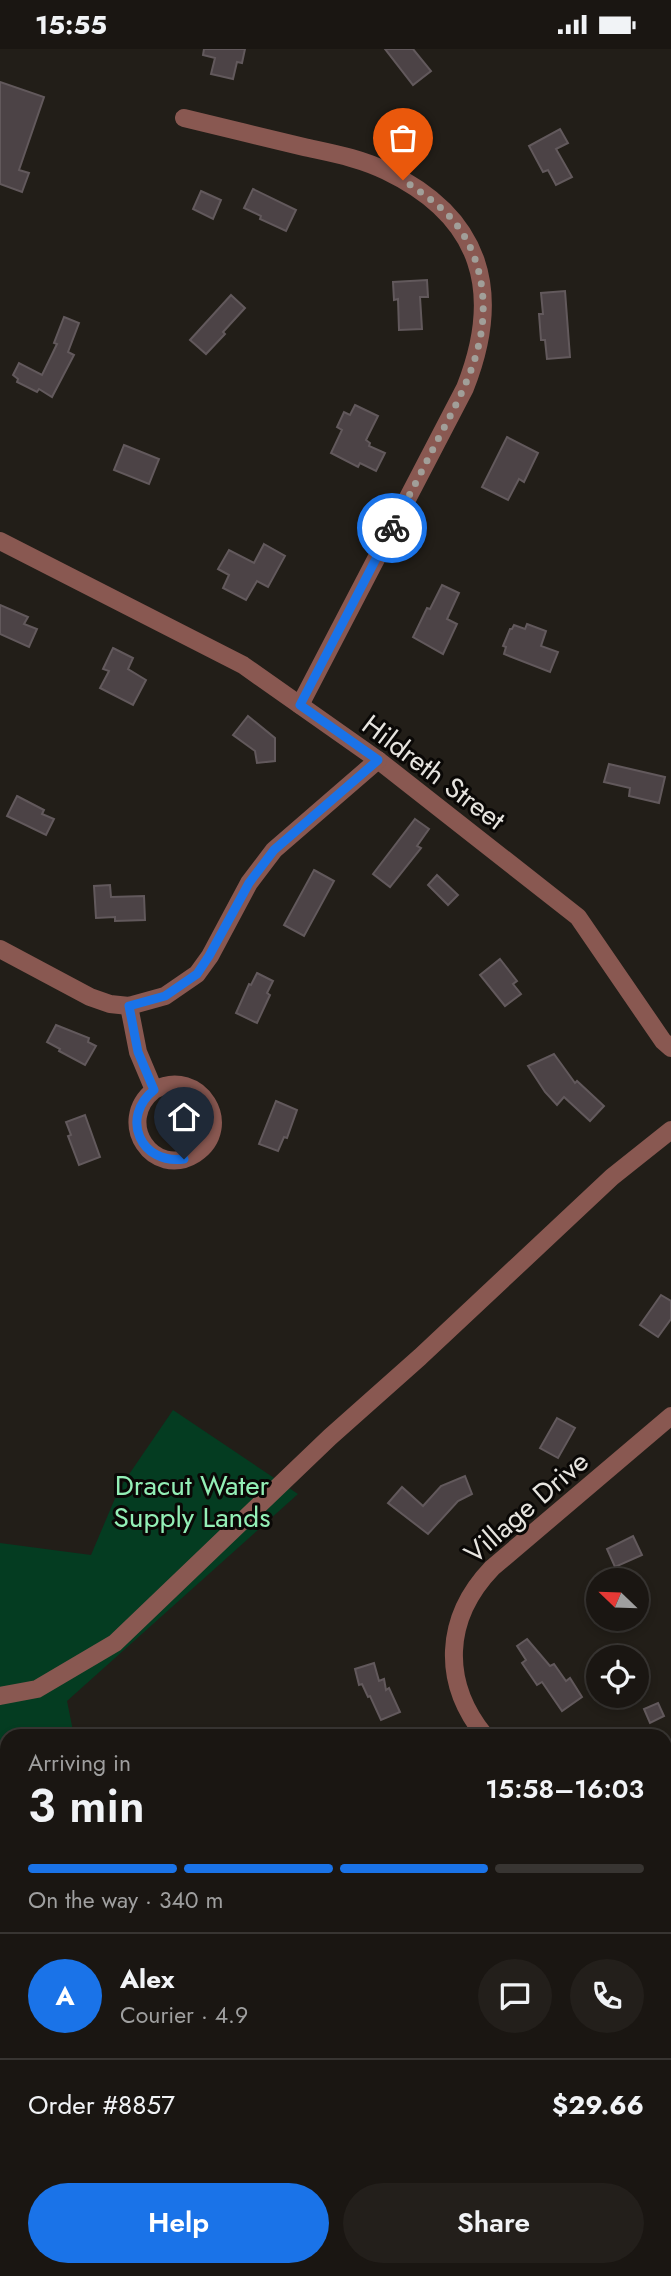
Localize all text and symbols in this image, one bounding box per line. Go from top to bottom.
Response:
text: 15:55 [35,6,107,44]
pin [373,108,433,180]
icon: bag [384,119,422,157]
courier [357,493,427,563]
icon: bike [373,509,411,547]
street label: Hildreth Street [354,705,514,840]
pin [154,1087,214,1159]
icon: home [165,1098,203,1136]
street label: Village Drive [455,1442,598,1573]
park label: Dracut Water Supply Lands [113,1465,271,1538]
north arrow [586,1568,649,1631]
map controls [586,1568,649,1708]
button: locate [586,1645,649,1708]
text: Arriving in [28,1746,131,1780]
text: 15:58–16:03 [485,1770,644,1808]
text: 3 min [28,1773,145,1839]
text: On the way · 340 m [28,1883,224,1917]
button: chat [478,1959,552,2033]
button: phone [570,1959,644,2033]
text: Alex [120,1960,174,1998]
text: A [55,1977,75,2015]
text: Courier · 4.9 [120,1998,248,2032]
text: Order #8857 [28,2086,175,2124]
text: $29.66 [552,2086,644,2124]
button: Help [28,2183,329,2263]
button: Share [343,2183,644,2263]

